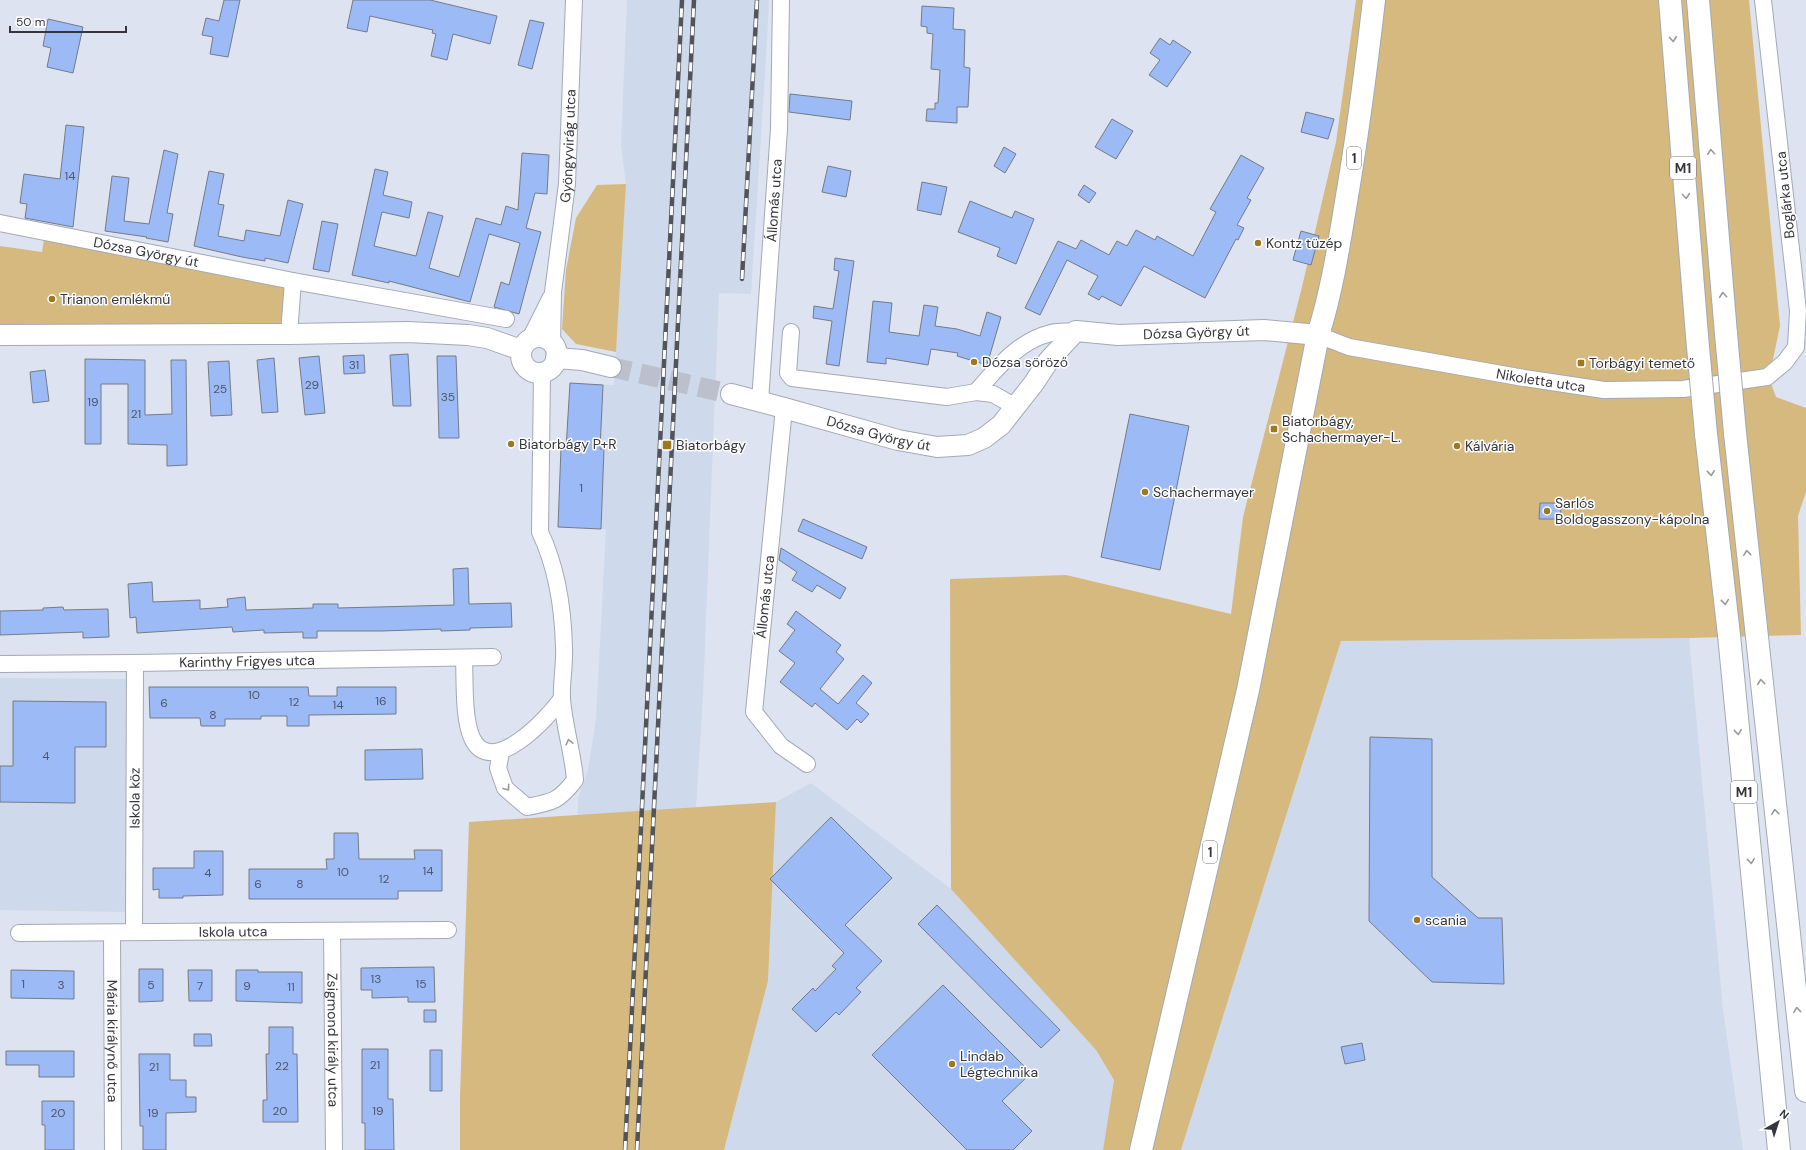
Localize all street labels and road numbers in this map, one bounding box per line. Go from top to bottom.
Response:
street label: Gyöngyvirág utca [556,89,580,204]
road number: 1 [1347,147,1361,169]
street label: Boglárka utca [1771,151,1799,239]
road number: M1 [1670,157,1696,179]
street label: Állomás utca [762,158,786,243]
street label: Dózsa György út [92,233,200,271]
street label: Dózsa György út [1143,321,1250,343]
street label: Nikoletta utca [1495,364,1587,396]
street label: Dózsa György út [825,411,932,455]
street label: Állomás utca [752,554,778,640]
street label: Karinthy Frigyes utca [179,651,315,671]
street label: Iskola köz [125,767,144,829]
road number: M1 [1731,781,1757,803]
road number: 1 [1203,841,1217,863]
street label: Iskola utca [199,922,267,941]
street label: Zsigmond király utca [323,973,343,1107]
street label: Mária királynő utca [103,980,122,1102]

